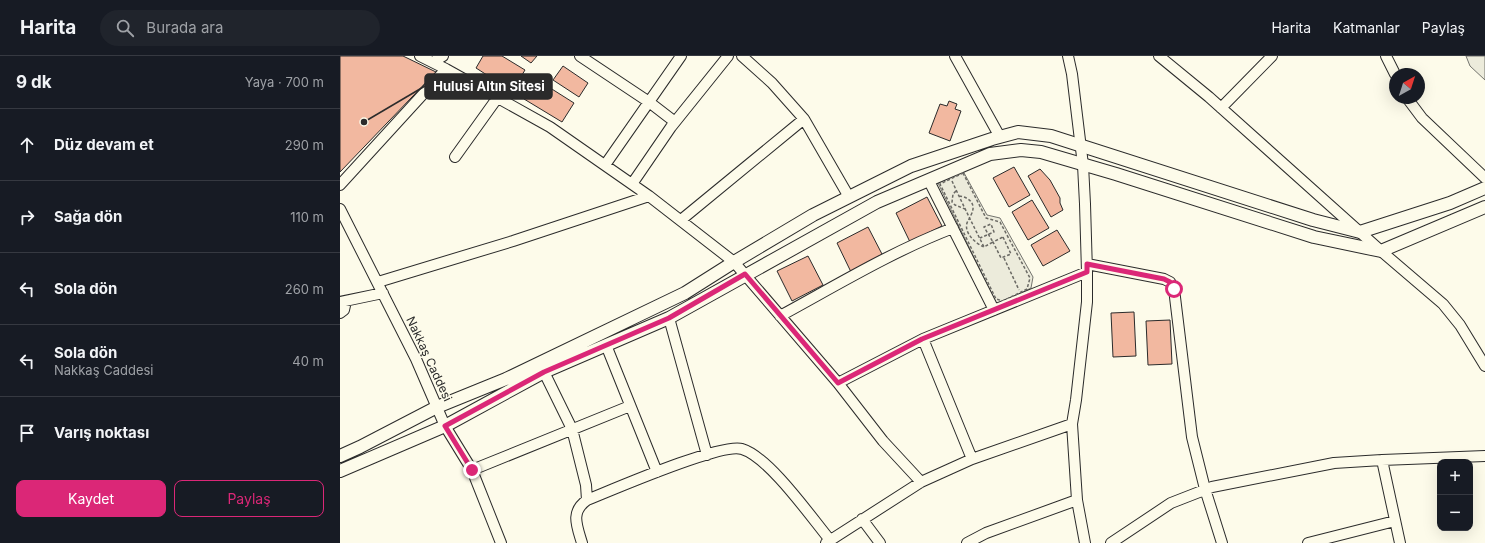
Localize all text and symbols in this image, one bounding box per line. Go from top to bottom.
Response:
search box [100,10,380,46]
text: Harita [20,16,76,39]
icon: search [114,17,136,39]
text: Burada ara [146,18,223,37]
text: Harita [1271,19,1311,36]
text: Katmanlar [1333,19,1400,36]
text: Paylaş [1422,19,1465,36]
north arrow [1389,68,1425,104]
text: 9 dk [16,72,52,92]
text: Yaya · 700 m [245,74,324,90]
callout: Hulusi Altın Sitesi [425,74,552,99]
text: Hulusi Altın Sitesi [433,78,545,94]
icon: ahead [16,134,38,156]
text: Düz devam et [54,135,154,154]
text: 290 m [285,137,324,153]
icon: right [16,206,38,228]
text: Sağa dön [54,207,122,226]
text: 110 m [290,209,324,225]
icon: left [16,278,38,300]
text: Sola dön [54,279,117,298]
route start [1165,280,1183,298]
text: 260 m [285,281,324,297]
street label: Nakkaş Caddesi [403,314,456,404]
text: Sola dön [54,343,117,362]
icon: left [16,350,38,372]
text: 40 m [292,353,324,369]
text: Nakkaş Caddesi [54,362,154,378]
icon: arrive [16,422,38,444]
text: Varış noktası [54,423,149,442]
map controls [1437,459,1473,531]
button: + [1437,459,1473,495]
route end [463,461,481,479]
button: Kaydet [16,480,166,517]
button: Paylaş [174,480,324,517]
button: − [1437,495,1473,531]

